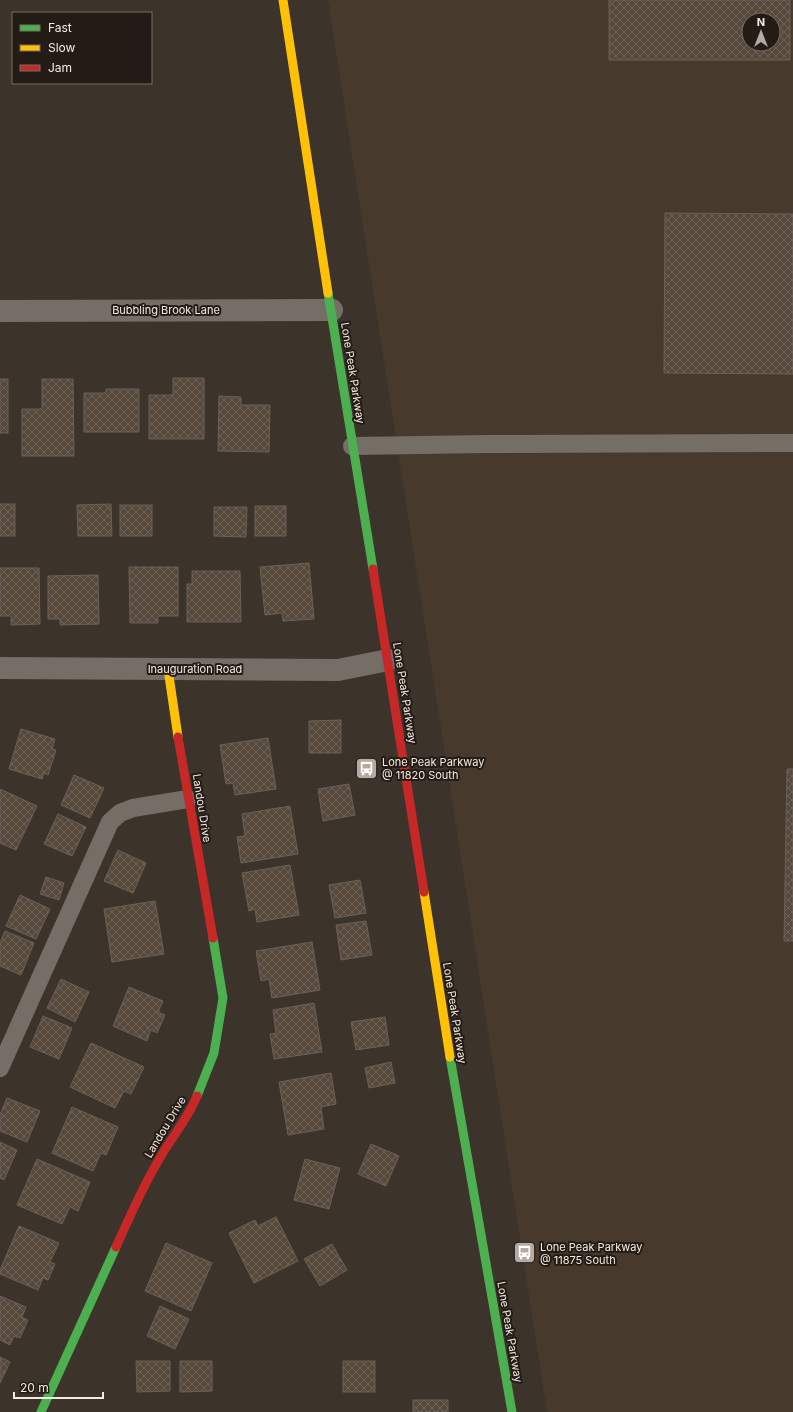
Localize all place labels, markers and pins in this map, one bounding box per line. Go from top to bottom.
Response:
bus stop icon: Lone Peak Parkway @ 11820 South [353,755,379,781]
place label: Lone Peak Parkway @ 11820 South [382,755,484,782]
bus stop icon: Lone Peak Parkway @ 11875 South [511,1240,537,1266]
place label: Lone Peak Parkway @ 11875 South [540,1240,642,1267]

